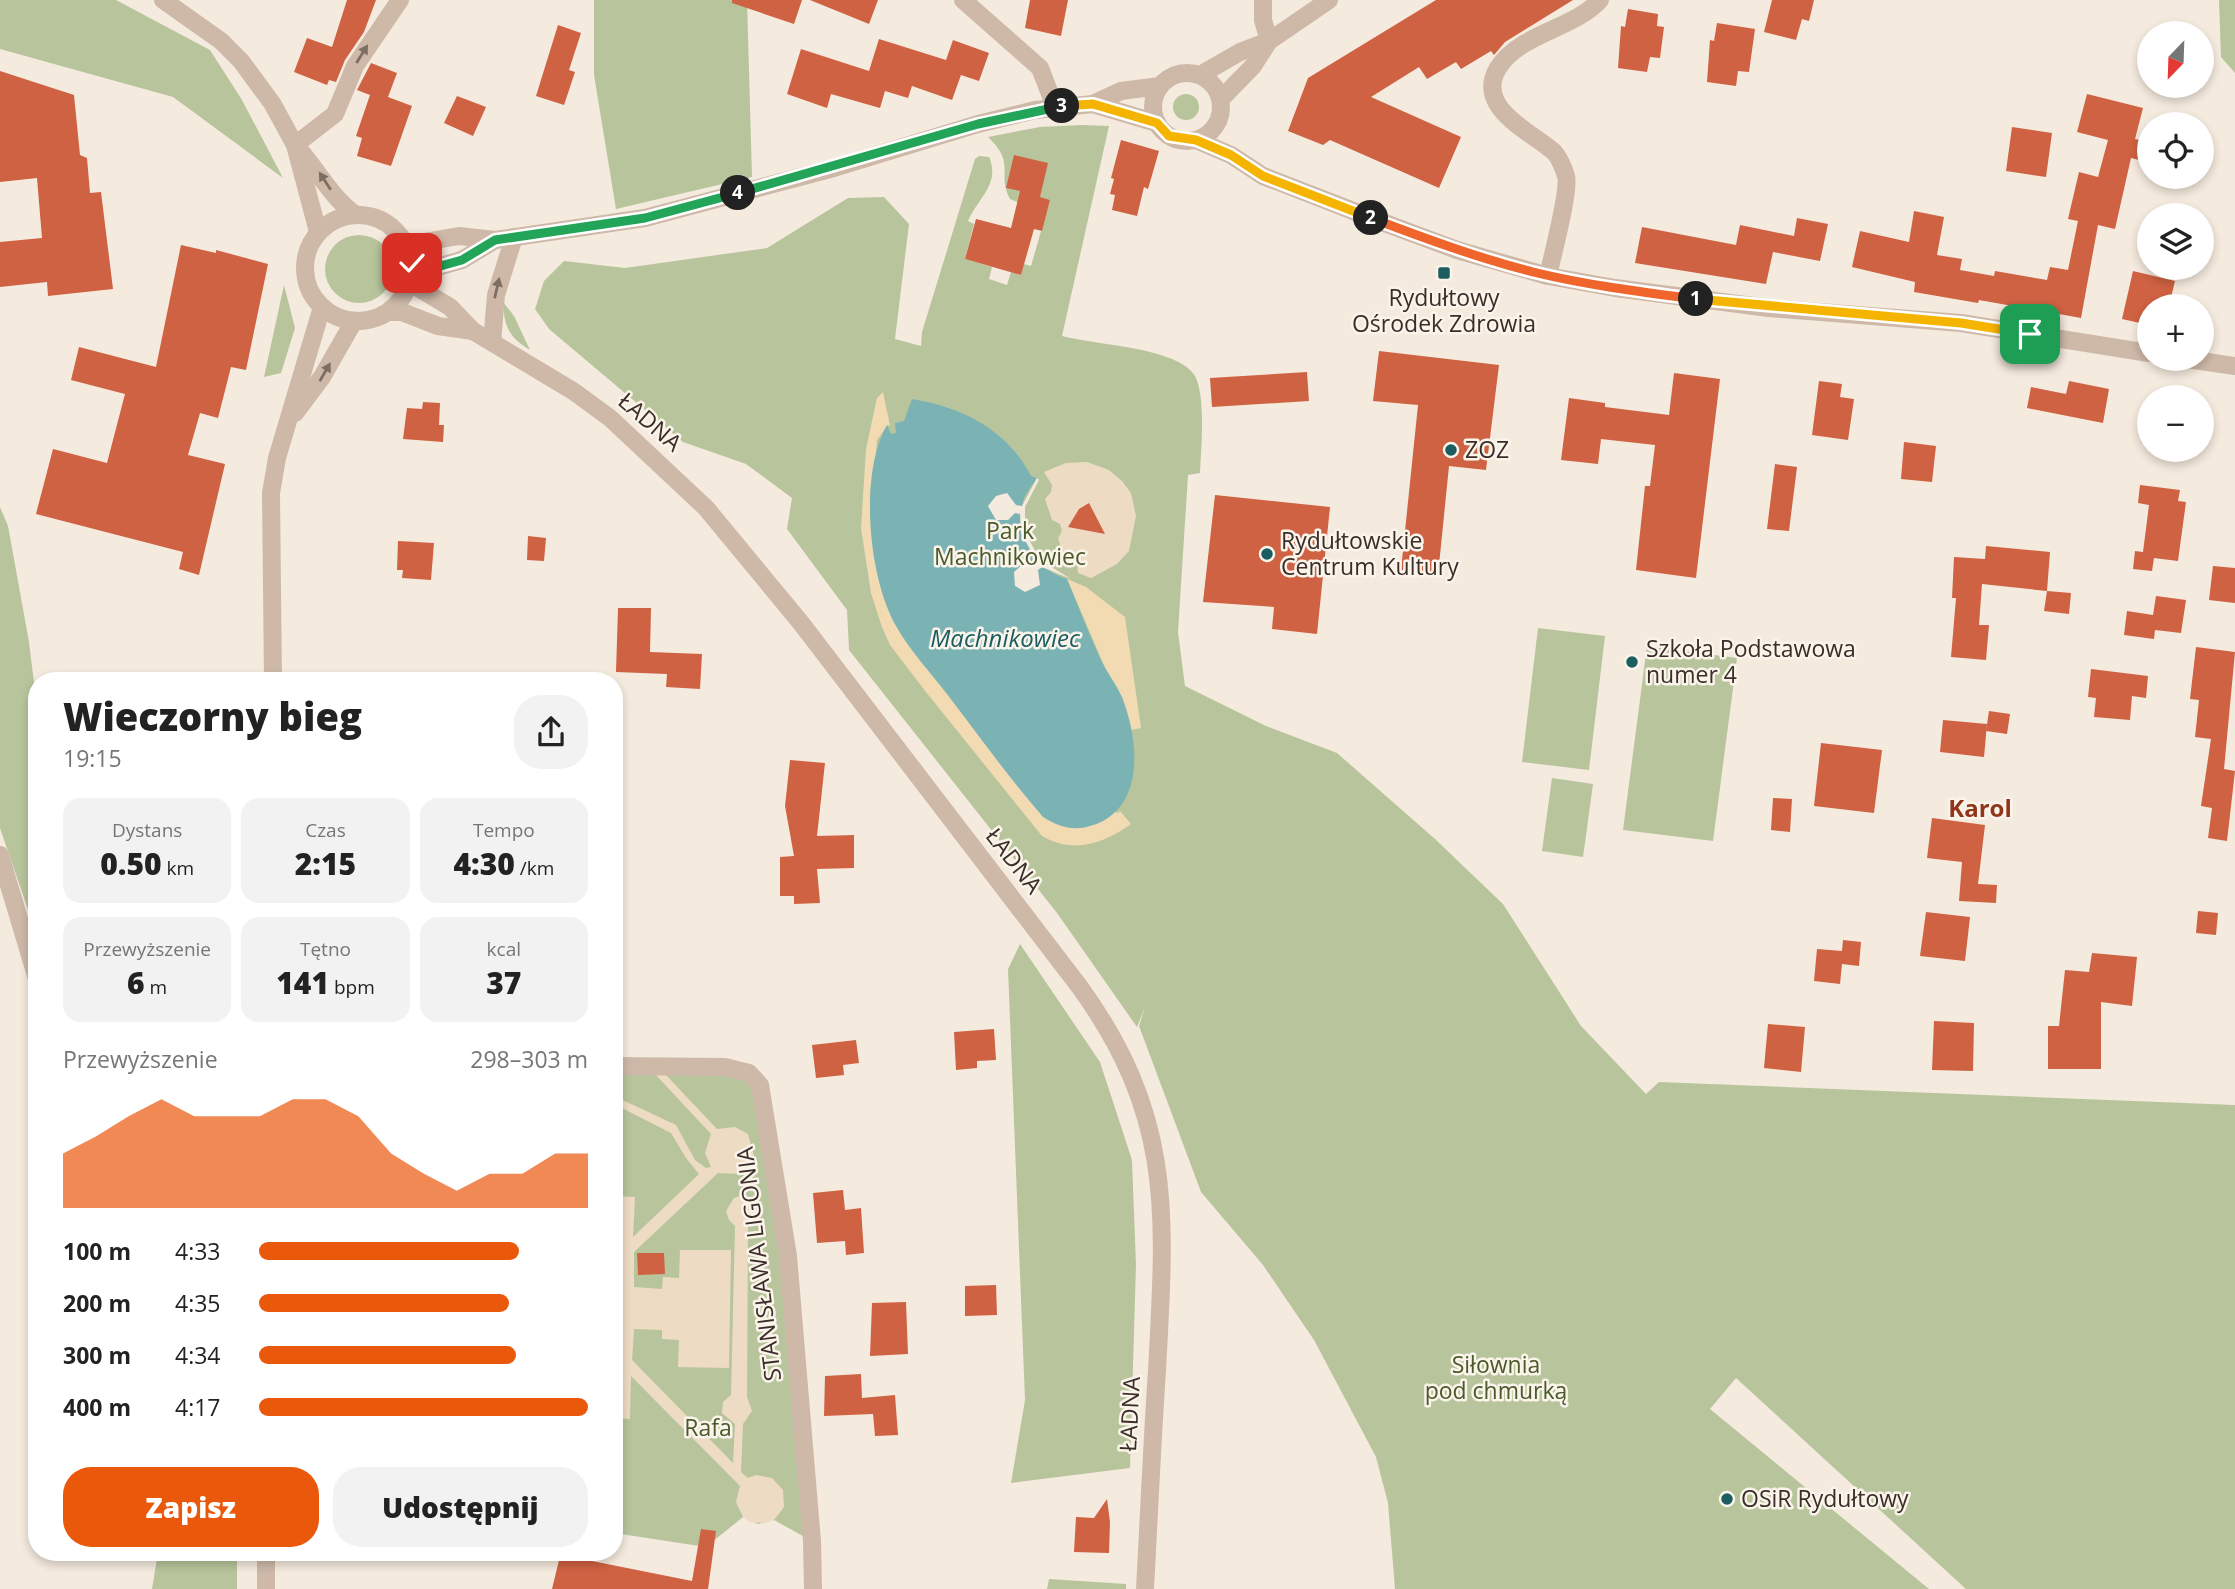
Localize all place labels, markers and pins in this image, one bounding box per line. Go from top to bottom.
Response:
pin: 3 [1044,88,1080,124]
pin: 4 [720,176,756,210]
pin: 2 [1354,200,1388,235]
pin [382,233,442,293]
marker: Rydułtowy Ośrodek Zdrowia [1436,265,1452,281]
place label: Rydułtowy Ośrodek Zdrowia [1352,281,1536,339]
pin: 1 [1678,282,1714,316]
pin [2000,304,2060,364]
place label: ZOZ [1465,433,1509,465]
marker: ZOZ [1443,442,1459,458]
place label: Rydułtowskie Centrum Kultury [1281,524,1459,582]
marker: Rydułtowskie Centrum Kultury [1259,546,1275,562]
place label: Szkoła Podstawowa numer 4 [1646,632,1856,690]
marker: Szkoła Podstawowa numer 4 [1624,654,1640,670]
place label: OSiR Rydułtowy [1741,1482,1909,1514]
marker: OSiR Rydułtowy [1719,1491,1735,1507]

